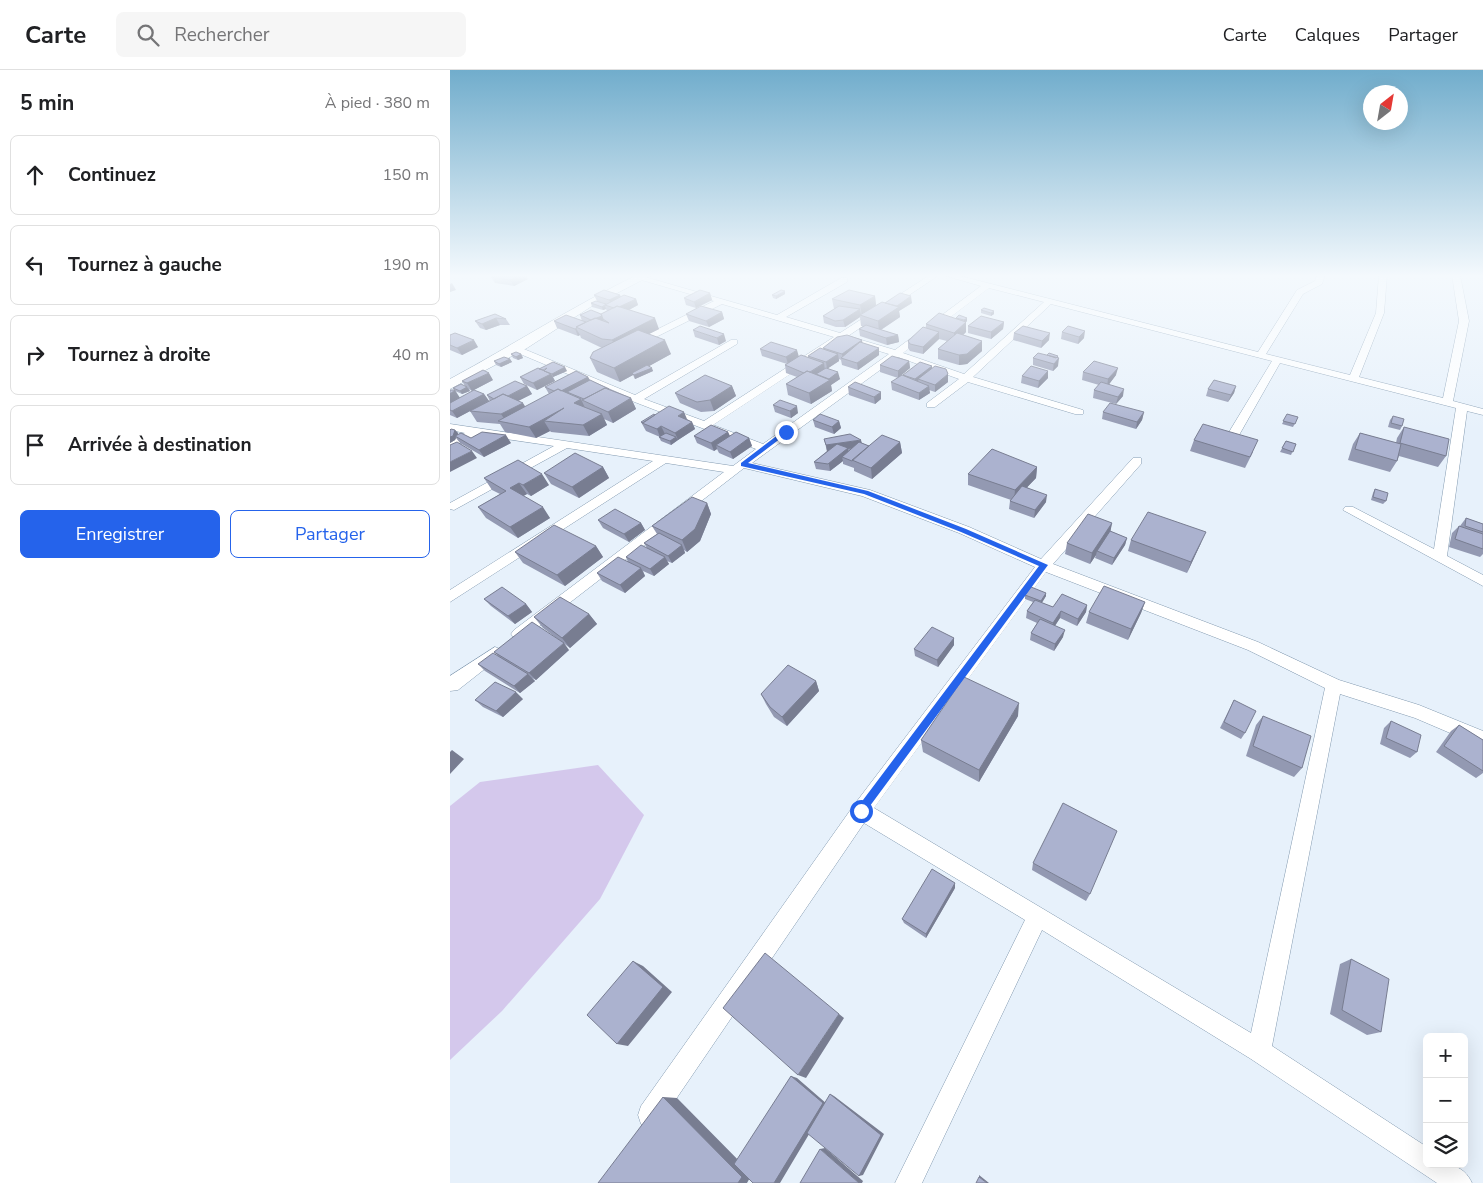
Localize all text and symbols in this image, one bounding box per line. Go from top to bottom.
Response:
search box [116,12,466,57]
text: Carte [25,19,86,51]
icon: search [134,21,162,49]
text: Rechercher [174,22,270,48]
text: Carte [1223,23,1267,47]
text: Calques [1295,23,1360,47]
text: Partager [1388,23,1458,47]
north arrow [1363,85,1408,130]
text: 5 min [20,89,74,117]
text: À pied · 380 m [325,92,430,114]
icon: ahead [21,161,49,189]
text: Continuez [68,162,156,188]
text: 150 m [382,164,429,186]
icon: left [21,251,49,279]
text: Tournez à gauche [68,252,222,278]
text: 190 m [382,254,429,276]
icon: right [21,341,49,369]
text: Tournez à droite [68,342,211,368]
text: 40 m [392,344,429,366]
route end [775,421,798,444]
icon: arrive [21,431,49,459]
text: Arrivée à destination [68,432,252,458]
button: Enregistrer [20,510,220,558]
button: Partager [230,510,430,558]
route start [850,800,873,823]
map controls [1423,1033,1468,1168]
button: + [1423,1033,1468,1078]
button: − [1423,1078,1468,1123]
button: layers [1423,1123,1468,1168]

